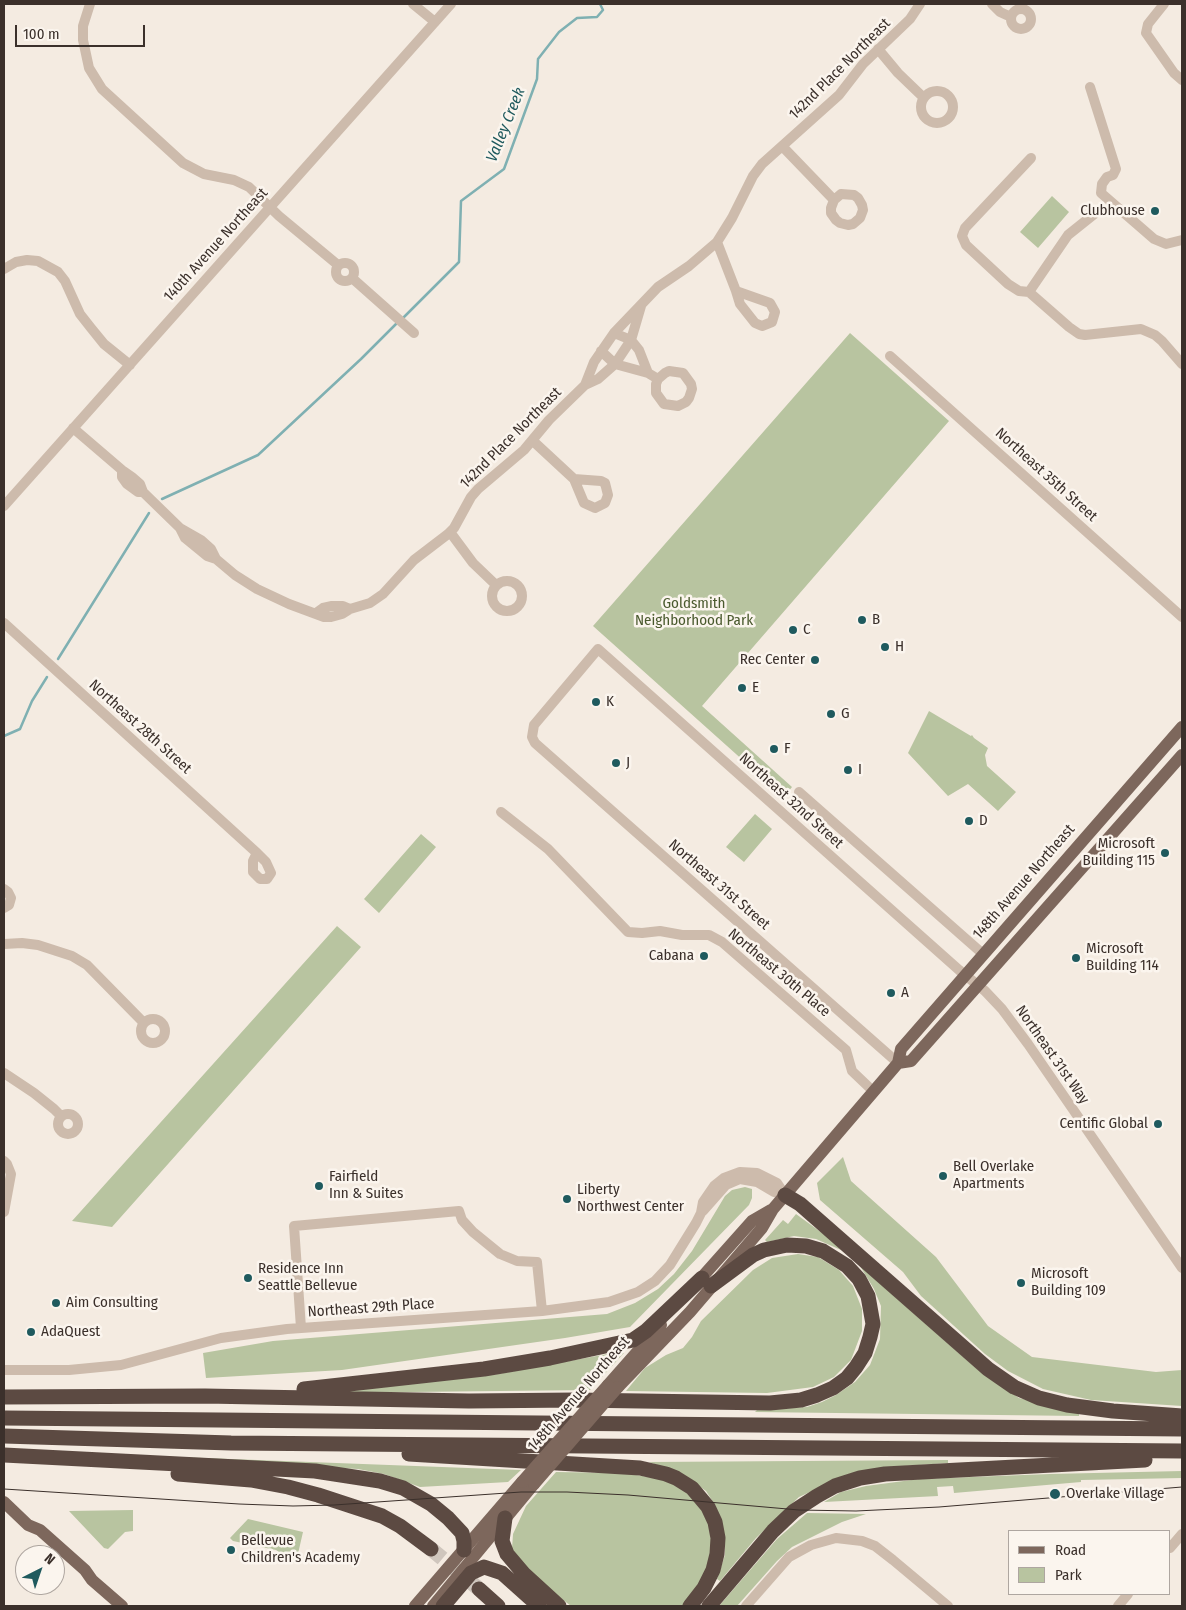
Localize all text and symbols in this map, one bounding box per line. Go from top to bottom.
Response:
scale bar [18,15,148,47]
street label: 142nd Place Northeast [786,15,894,123]
text: 100 m [23,25,60,43]
water label: Valley Creek [482,85,530,165]
street label: 140th Avenue Northeast [160,184,272,306]
place label: Clubhouse [1080,202,1145,220]
marker: Clubhouse [1149,205,1161,217]
street label: 142nd Place Northeast [457,384,565,492]
street label: Northeast 35th Street [991,424,1101,526]
park label: Goldsmith Neighborhood Park [635,595,753,630]
place label: B [872,611,880,629]
marker: B [856,614,868,626]
place label: C [803,621,811,639]
marker: C [787,624,799,636]
place label: H [895,638,904,656]
marker: H [879,641,891,653]
place label: Rec Center [740,651,805,669]
marker: Rec Center [809,654,821,666]
street label: Northeast 28th Street [85,676,195,778]
place label: E [752,679,759,697]
marker: E [736,682,748,694]
place label: K [606,693,614,711]
marker: K [590,696,602,708]
place label: G [841,705,850,723]
marker: G [825,708,837,720]
place label: F [784,740,791,758]
marker: F [768,743,780,755]
street label: Northeast 32nd Street [735,749,847,853]
place label: J [626,754,630,772]
marker: J [610,757,622,769]
place label: I [858,761,862,779]
marker: I [842,764,854,776]
place label: D [979,812,988,830]
marker: D [963,815,975,827]
street label: 148th Avenue Northeast [969,821,1079,943]
place label: Microsoft Building 115 [1083,835,1155,870]
street label: Northeast 31st Street [665,836,773,934]
marker: Microsoft Building 115 [1159,847,1171,859]
street label: Northeast 30th Place [724,925,834,1021]
place label: Microsoft Building 114 [1086,940,1159,975]
place label: Cabana [649,947,694,965]
marker: Cabana [698,950,710,962]
marker: Microsoft Building 114 [1070,952,1082,964]
place label: A [901,984,909,1002]
marker: A [885,987,897,999]
street label: Northeast 31st Way [1011,1002,1093,1108]
place label: Centific Global [1060,1115,1148,1133]
marker: Centific Global [1152,1118,1164,1130]
place label: Bell Overlake Apartments [953,1158,1034,1193]
place label: Fairfield Inn & Suites [329,1168,403,1203]
marker: Bell Overlake Apartments [937,1170,949,1182]
marker: Fairfield Inn & Suites [313,1180,325,1192]
place label: Liberty Northwest Center [577,1181,684,1216]
marker: Liberty Northwest Center [561,1193,573,1205]
place label: Residence Inn Seattle Bellevue [258,1260,357,1295]
place label: Microsoft Building 109 [1031,1265,1106,1300]
marker: Residence Inn Seattle Bellevue [242,1272,254,1284]
marker: Microsoft Building 109 [1015,1277,1027,1289]
place label: Aim Consulting [66,1294,158,1312]
street label: Northeast 29th Place [307,1295,435,1321]
marker: Aim Consulting [50,1297,62,1309]
place label: AdaQuest [41,1323,100,1341]
marker: AdaQuest [25,1326,37,1338]
street label: 148th Avenue Northeast [524,1333,634,1455]
place label: Overlake Village [1066,1485,1164,1503]
marker: Overlake Village [1048,1487,1062,1501]
legend [1008,1530,1171,1595]
place label: Bellevue Children's Academy [241,1532,360,1567]
text: Road [1055,1541,1086,1559]
marker: Bellevue Children's Academy [225,1544,237,1556]
north arrow [15,1545,65,1595]
text: N [41,1550,58,1568]
text: Park [1055,1566,1082,1584]

